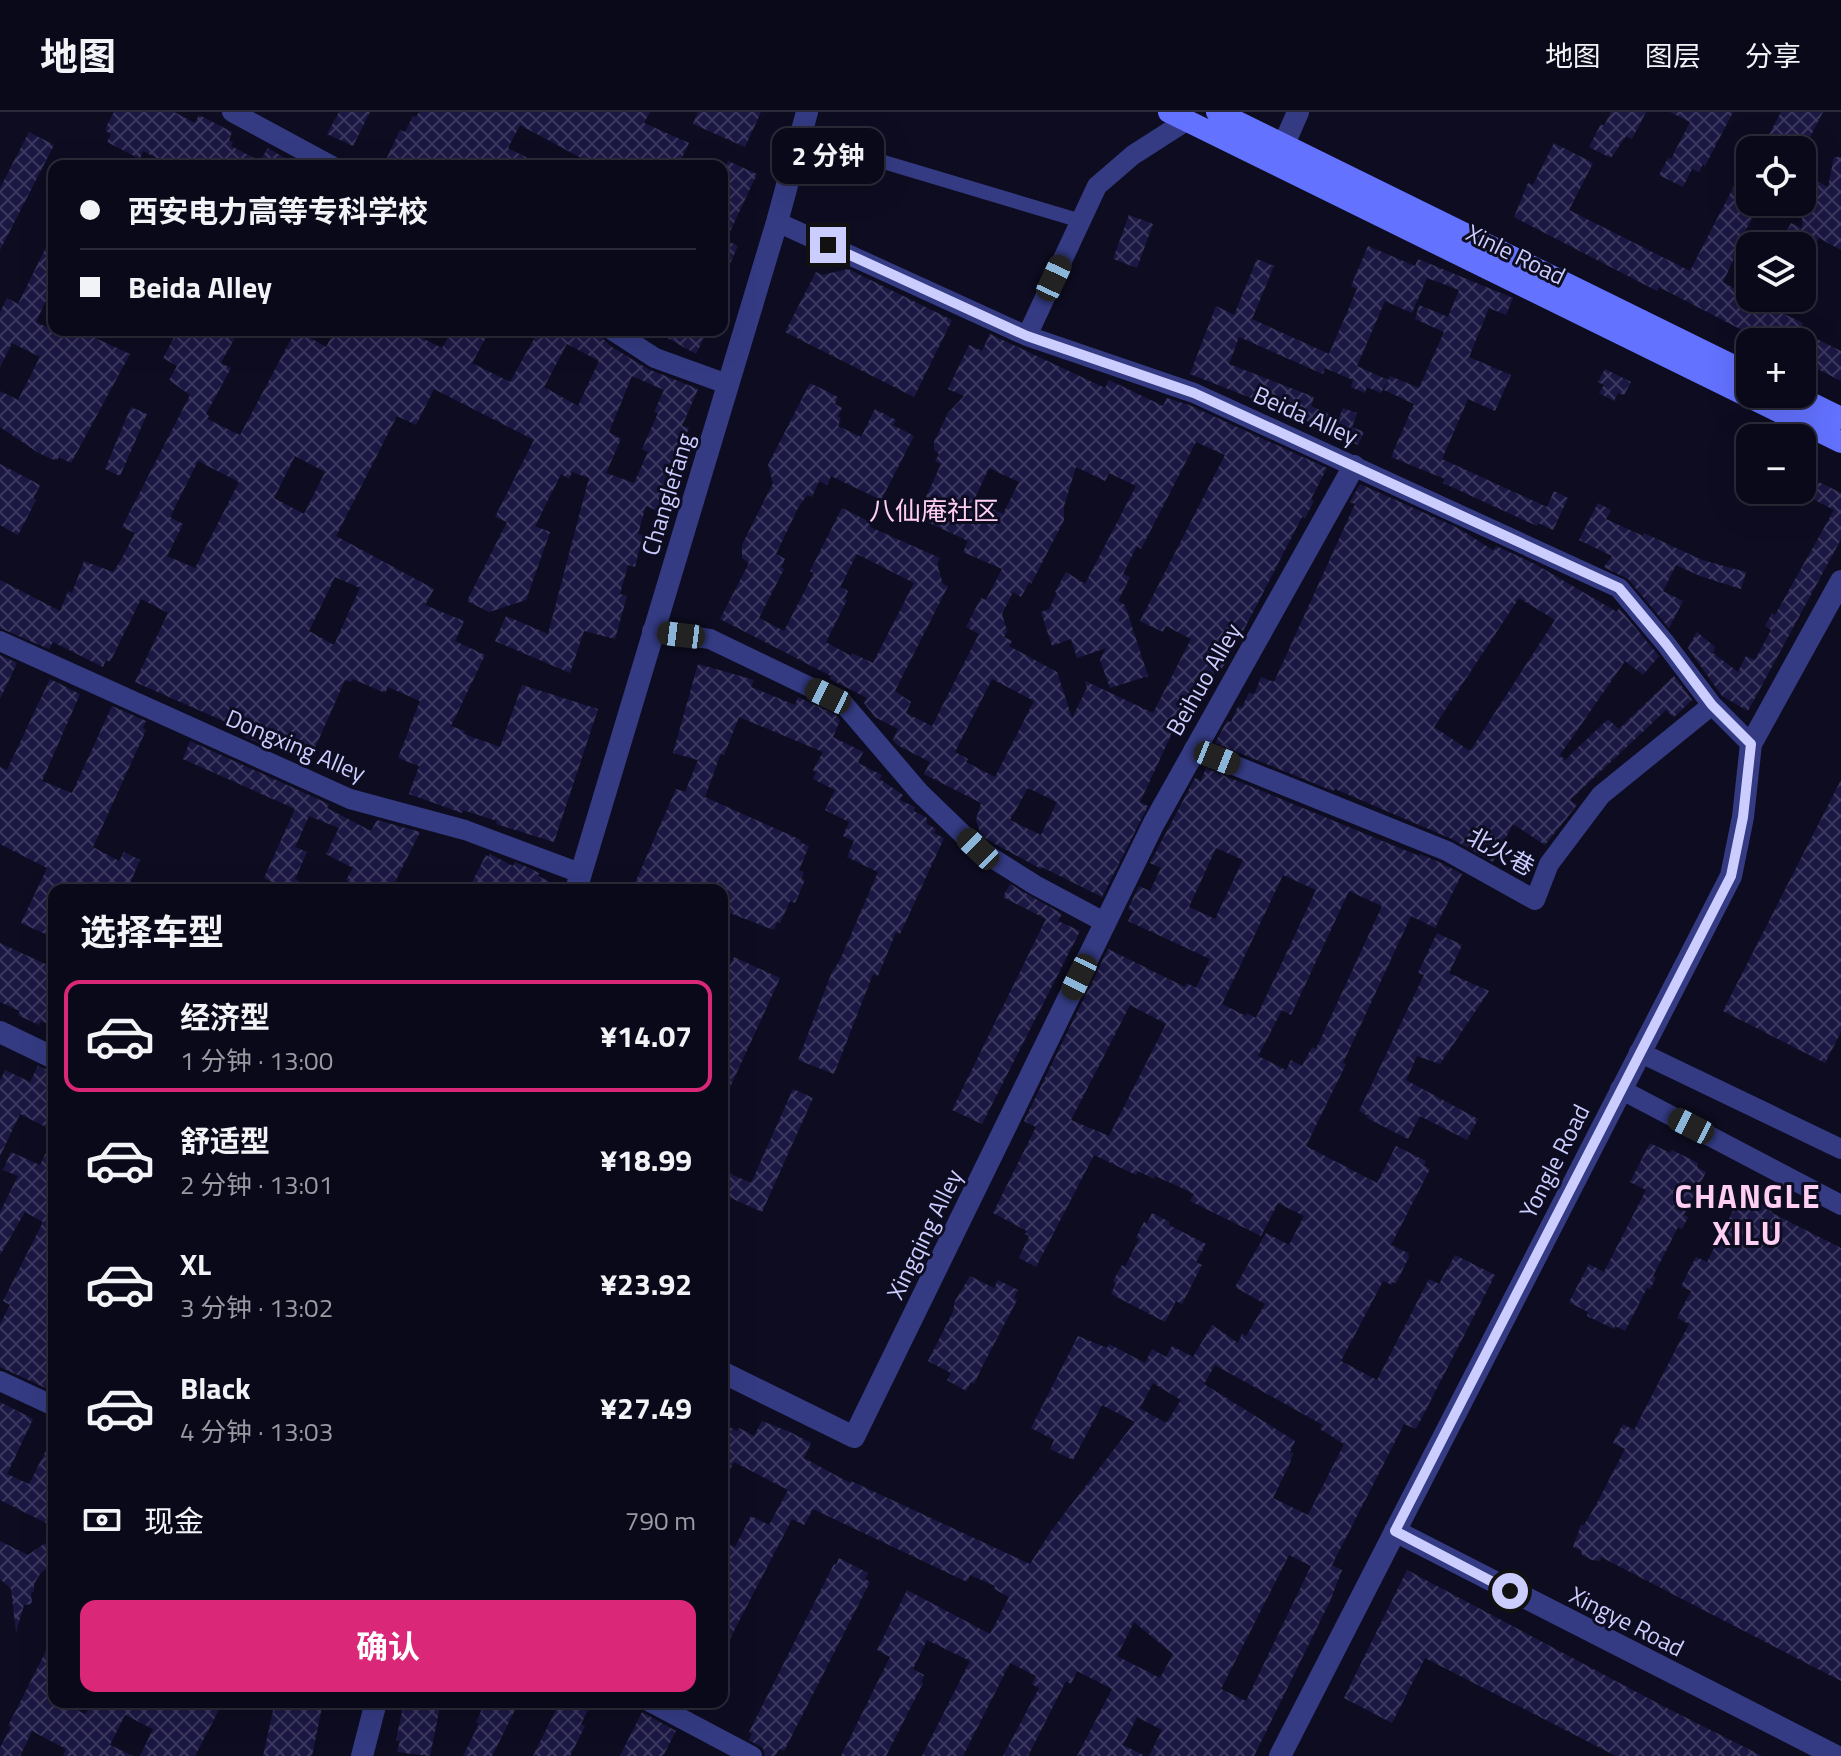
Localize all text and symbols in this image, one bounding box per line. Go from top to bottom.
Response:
text: 地图 [40,27,116,85]
text: 地图 [1545,34,1601,77]
text: 图层 [1645,34,1701,77]
text: 分享 [1745,34,1801,77]
callout: 2 分钟 [772,129,884,185]
text: 2 分钟 [792,136,864,175]
map controls [1736,136,1816,504]
button: locate [1736,136,1816,216]
text: 西安电力高等专科学校 [128,188,428,234]
street label: Xinle Road [1460,214,1572,294]
route end [810,227,846,263]
button: layers [1736,232,1816,312]
car [1033,251,1075,305]
text: Beida Alley [128,264,272,310]
button: + [1736,328,1816,408]
street label: Beida Alley [1248,376,1364,454]
button: − [1736,424,1816,504]
street label: Changlefang [631,428,703,560]
district label: 八仙庵社区 [869,491,999,530]
street label: Beihuo Alley [1156,616,1250,742]
car [656,620,706,650]
car [801,675,855,717]
street label: Dongxing Alley [220,699,372,791]
car [1190,738,1244,778]
street label: 北火巷 [1461,818,1541,884]
car [952,824,1004,874]
text: 选择车型 [80,904,224,959]
car [1058,950,1100,1004]
text: 经济型 [180,994,270,1040]
icon: car [84,1000,156,1072]
text: ¥14.07 [600,1013,692,1059]
text: 1 分钟 · 13:00 [180,1041,333,1080]
street label: Yongle Road [1510,1098,1598,1224]
car [1664,1104,1718,1148]
text: 舒适型 [180,1118,270,1164]
icon: car [84,1124,156,1196]
text: ¥18.99 [600,1137,692,1183]
street label: Xingqing Alley [877,1162,971,1305]
text: 2 分钟 · 13:01 [180,1165,333,1204]
district label: CHANGLE XILU [1675,1172,1821,1257]
text: XL [180,1241,211,1287]
icon: car [84,1248,156,1320]
text: ¥23.92 [600,1261,692,1307]
text: 3 分钟 · 13:02 [180,1288,333,1327]
text: Black [180,1365,251,1411]
icon: car [84,1372,156,1444]
text: ¥27.49 [600,1385,692,1431]
text: 4 分钟 · 13:03 [180,1412,333,1451]
icon: cash [80,1498,124,1542]
text: 现金 [144,1498,204,1544]
text: 790 m [625,1501,696,1540]
route start [1492,1573,1528,1609]
street label: Xingye Road [1563,1577,1691,1665]
button: 确认 [80,1600,696,1692]

